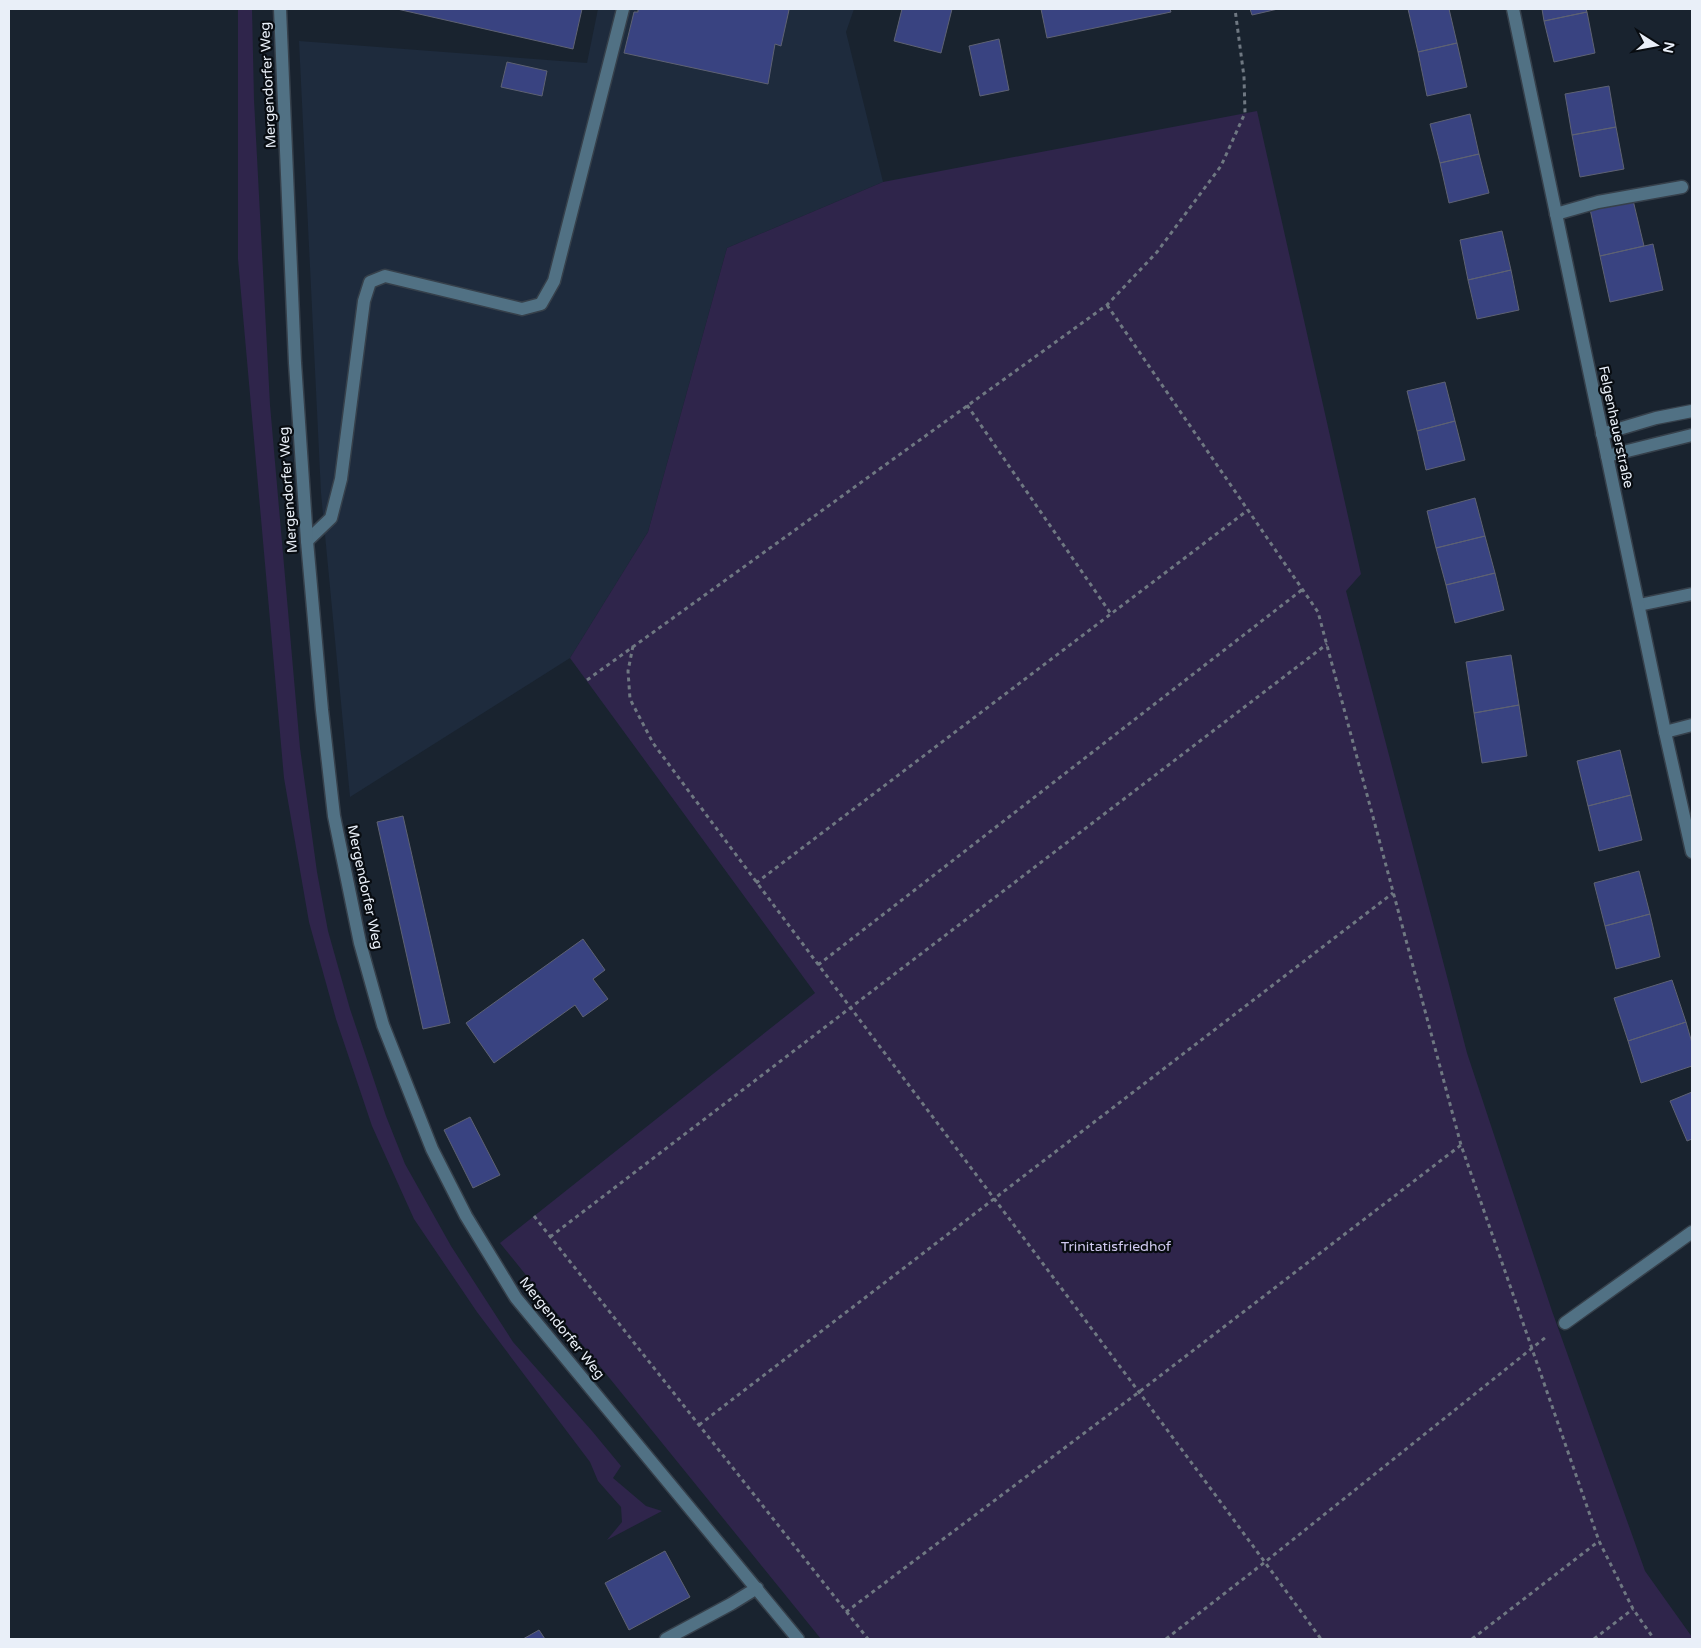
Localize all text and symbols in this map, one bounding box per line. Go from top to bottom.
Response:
north arrow [1631,20,1681,70]
street label: Mergendorfer Weg [256,21,280,149]
text: N [1659,40,1678,55]
street label: Felgenhauerstraße [1595,364,1637,490]
street label: Mergendorfer Weg [275,426,301,554]
street label: Mergendorfer Weg [344,823,386,951]
park label: Trinitatisfriedhof [1061,1238,1172,1255]
street label: Mergendorfer Weg [516,1273,608,1383]

